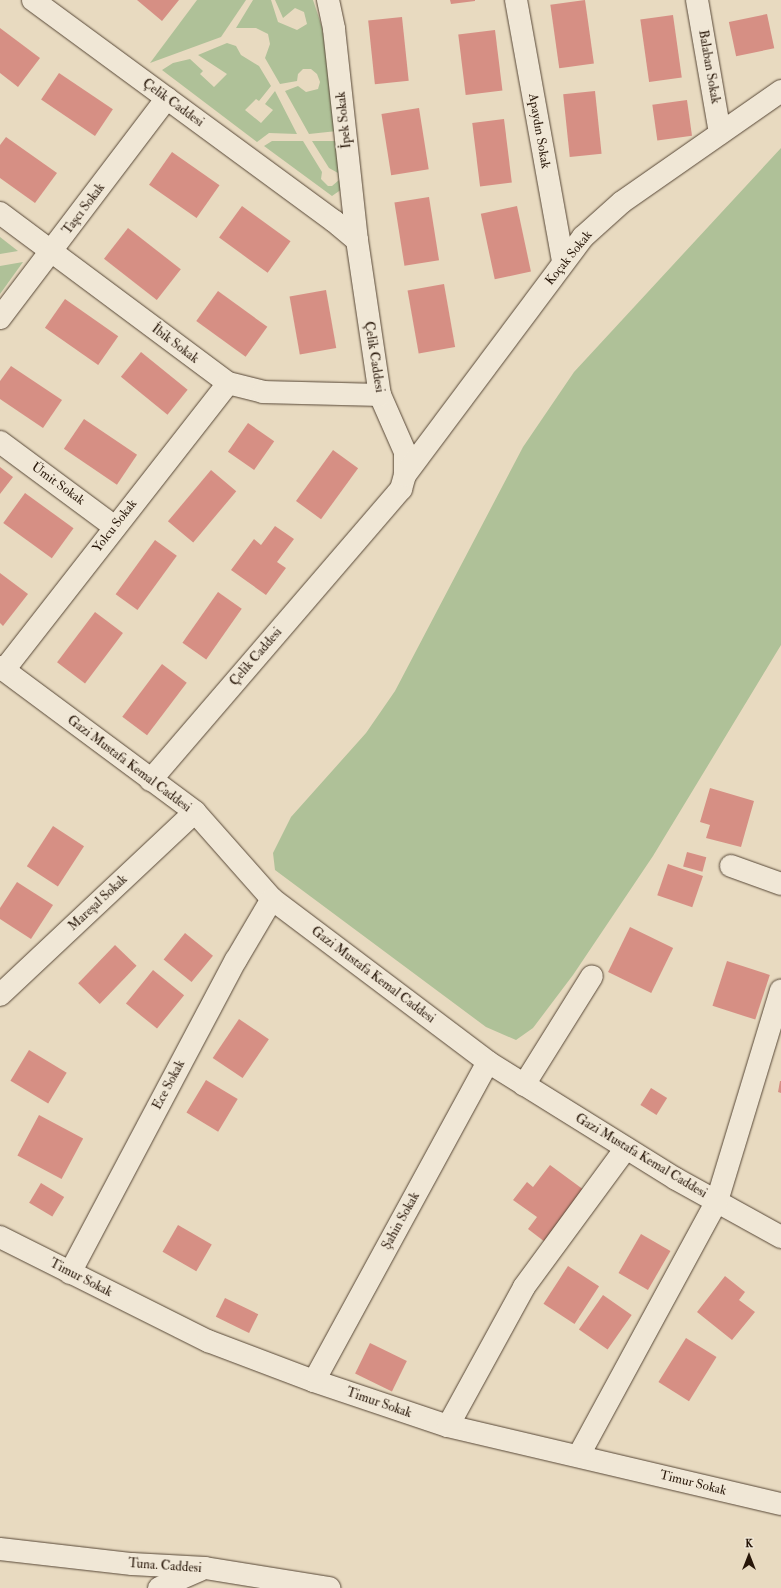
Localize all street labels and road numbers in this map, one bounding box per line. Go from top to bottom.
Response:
street label: Balaban Sokak [695,29,723,105]
street label: Çelik Caddesi [139,76,207,130]
street label: İpek Sokak [333,91,355,149]
street label: Apaydın Sokak [525,92,553,170]
street label: Taşcı Sokak [60,180,108,238]
street label: Koçak Sokak [542,228,596,288]
street label: Çelik Caddesi [361,320,387,394]
street label: İbik Sokak [148,321,202,367]
street label: Ümit Sokak [28,459,88,509]
street label: Yolcu Sokak [89,496,141,556]
street label: Çelik Caddesi [227,625,285,689]
street label: Gazi Mustafa Kemal Caddesi [64,712,194,816]
street label: Mareşal Sokak [65,872,131,934]
street label: Gazi Mustafa Kemal Caddesi [308,923,438,1027]
street label: Ece Sokak [149,1058,189,1112]
street label: Gazi Mustafa Kemal Caddesi [572,1110,710,1202]
street label: Şahin Sokak [379,1189,423,1253]
street label: Timur Sokak [47,1256,115,1300]
street label: Timur Sokak [344,1384,414,1422]
street label: Timur Sokak [658,1467,728,1499]
street label: Tuna. Caddesi [128,1556,202,1576]

